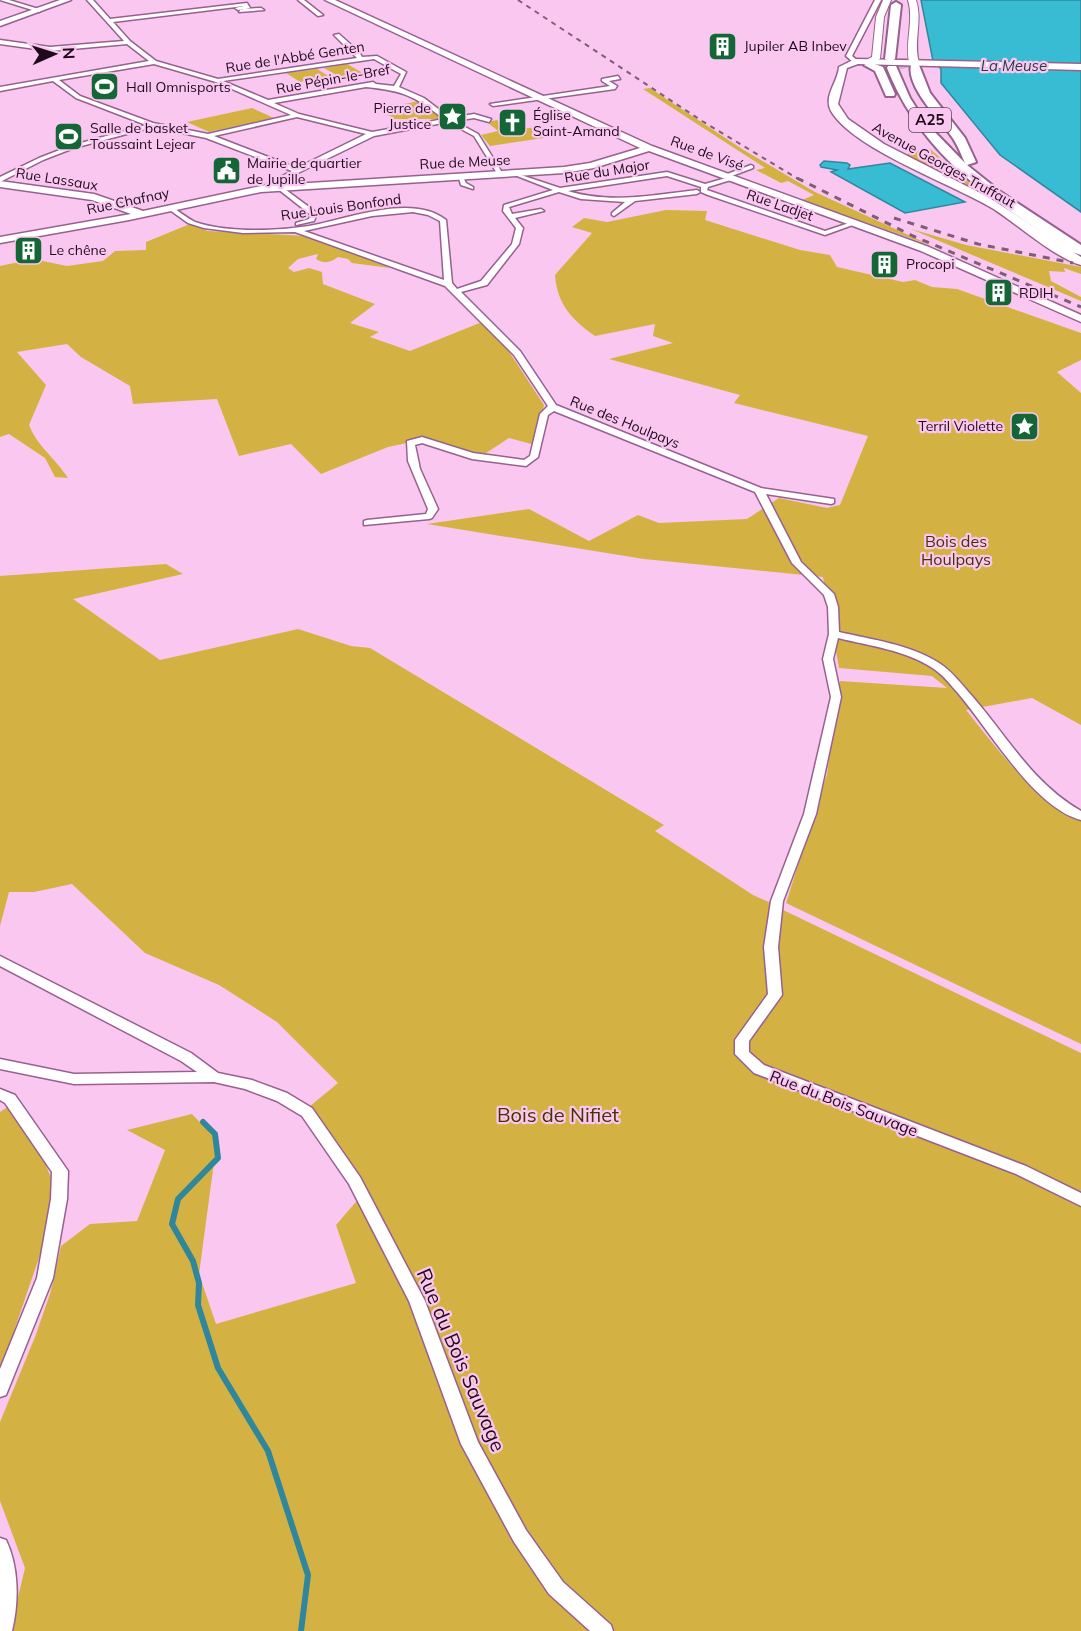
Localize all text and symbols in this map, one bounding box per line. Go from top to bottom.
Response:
north arrow [24,24,84,84]
building icon: Jupiler AB Inbev [707,30,739,62]
street label: Rue de l'Abbé Genten [224,37,366,77]
place label: Jupiler AB Inbev [744,37,847,55]
text: N [59,47,79,60]
water label: La Meuse [981,56,1047,75]
street label: Rue Pépin-le-Bref [275,60,392,98]
sports icon: Hall Omnisports [89,71,121,103]
place label: Hall Omnisports [126,78,231,96]
place label: Pierre de Justice [374,99,431,133]
place icon: Pierre de Justice [436,100,468,132]
place label: Église Saint-Amand [533,106,620,140]
church icon: Église Saint-Amand [496,107,528,139]
road number: A25 [909,108,951,132]
street label: Avenue Georges Truffaut [869,118,1019,212]
place label: Salle de basket Toussaint Lejear [90,119,196,153]
sports icon: Salle de basket Toussaint Lejear [53,120,85,152]
street label: Rue de Visé [668,131,746,175]
street label: Rue de Meuse [419,151,511,173]
place label: Mairie de quartier de Jupille [247,154,362,188]
public building icon: Mairie de quartier de Jupille [210,155,242,187]
street label: Rue du Major [563,155,652,187]
street label: Rue Lassaux [15,164,100,194]
street label: Rue Chafnay [85,183,171,219]
street label: Rue Ladjet [744,185,816,225]
street label: Rue Louis Bonfond [280,190,402,224]
building icon: Le chêne [12,234,44,266]
place label: Le chêne [49,241,106,259]
building icon: Procopi [869,248,901,280]
place label: Procopi [906,255,954,273]
building icon: RDIH [982,277,1014,309]
place label: RDIH [1019,284,1054,302]
street label: Rue des Houlpays [568,392,683,452]
place icon: Terril Violette [1008,410,1040,442]
place label: Terril Violette [918,417,1003,435]
park label: Bois des Houlpays [921,531,991,569]
street label: Rue du Bois Sauvage [767,1065,921,1141]
park label: Bois de Nifiet [497,1102,619,1127]
street label: Rue du Bois Sauvage [412,1264,511,1455]

